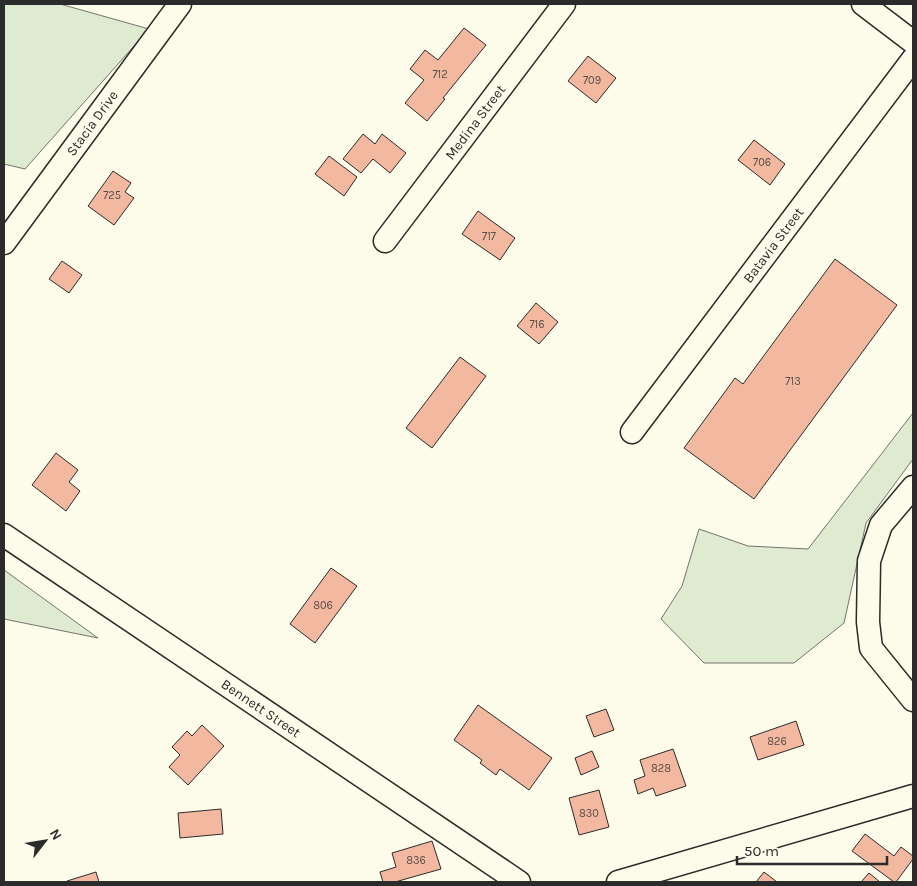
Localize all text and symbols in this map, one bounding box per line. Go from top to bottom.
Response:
house number: 712 [432,68,448,81]
house number: 709 [583,74,601,87]
street label: Medina Street [442,81,509,163]
street label: Stacia Drive [63,87,122,159]
house number: 706 [753,156,771,169]
house number: 725 [103,189,121,202]
street label: Batavia Street [740,204,807,286]
house number: 717 [482,230,496,243]
house number: 716 [529,318,545,331]
house number: 713 [785,375,801,388]
house number: 806 [313,599,333,612]
street label: Bennett Street [218,676,304,741]
house number: 826 [767,735,787,748]
house number: 828 [651,762,671,775]
house number: 830 [579,807,599,820]
north arrow [20,816,70,866]
text: N [46,826,66,843]
scale bar [737,834,887,866]
text: 50 m [744,842,779,860]
house number: 836 [406,854,426,867]

